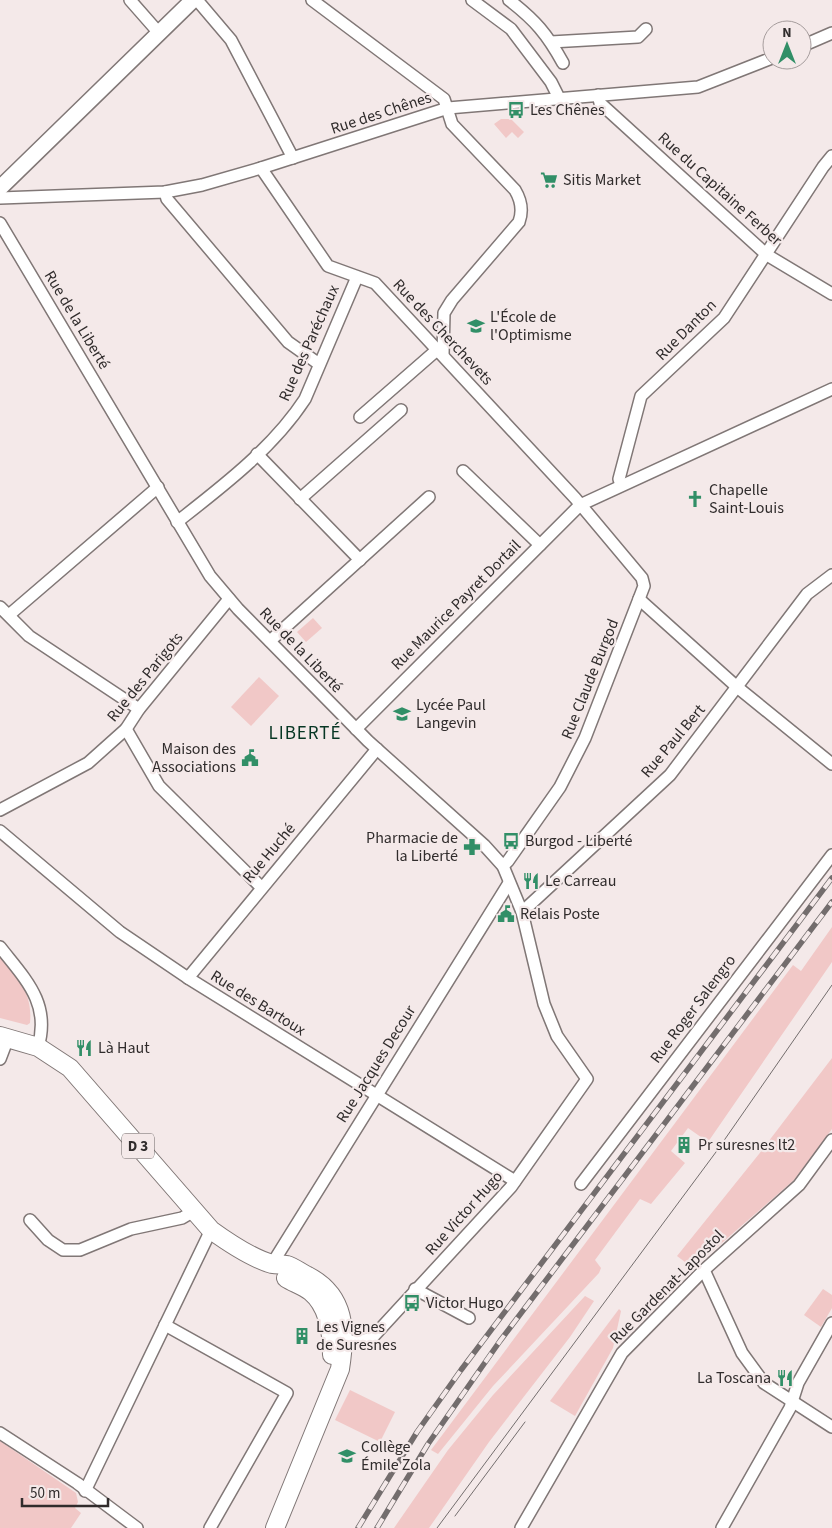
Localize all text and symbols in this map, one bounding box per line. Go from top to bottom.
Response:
north arrow [762,20,812,70]
text: N [782,23,792,43]
street label: Rue des Chênes [328,86,435,140]
place label: Les Chênes [530,99,605,121]
bus stop icon: Les Chênes [506,100,526,120]
street label: Rue du Capitaine Ferber [653,127,787,251]
place label: Sitis Market [563,169,641,191]
supermarket icon: Sitis Market [539,170,559,190]
street label: Rue de la Liberté [39,267,115,373]
street label: Rue des Cherchevets [388,274,498,390]
street label: Rue des Paréchaux [273,281,345,405]
street label: Rue Danton [651,295,721,365]
place label: L'École de l'Optimisme [490,306,572,346]
school or university icon: L'École de l'Optimisme [466,316,486,336]
place label: Chapelle Saint-Louis [709,479,784,519]
church icon: Chapelle Saint-Louis [685,489,705,509]
street label: Rue Maurice Payret Dortail [386,535,526,675]
street label: Rue de la Liberté [254,602,348,698]
street label: Rue Claude Burgod [556,616,624,742]
street label: Rue des Parigots [102,627,188,727]
place label: Lycée Paul Langevin [416,694,486,734]
street label: Rue Paul Bert [636,699,711,782]
school or university icon: Lycée Paul Langevin [392,704,412,724]
district label: LIBERTÉ [268,720,342,747]
place label: Maison des Associations [152,738,236,778]
public building icon: Maison des Associations [240,748,260,768]
street label: Rue Huché [237,818,301,888]
place label: Pharmacie de la Liberté [366,827,458,867]
place label: Burgod - Liberté [525,830,633,852]
bus stop icon: Burgod - Liberté [501,831,521,851]
pharmacy icon: Pharmacie de la Liberté [462,837,482,857]
place label: Le Carreau [545,870,616,892]
restaurant icon: Le Carreau [521,871,541,891]
place label: Relais Poste [520,903,600,925]
public building icon: Relais Poste [496,904,516,924]
street label: Rue Roger Salengro [645,950,741,1068]
street label: Rue des Bartoux [206,965,310,1041]
street label: Rue Jacques Decour [331,1001,421,1127]
place label: Là Haut [98,1037,150,1059]
restaurant icon: Là Haut [74,1038,94,1058]
road number: D 3 [122,1134,154,1158]
place label: Pr suresnes lt2 [698,1134,795,1156]
building icon: Pr suresnes lt2 [674,1135,694,1155]
street label: Rue Victor Hugo [420,1166,508,1260]
street label: Rue Gardenat-Lapostol [605,1225,729,1349]
place label: Victor Hugo [426,1292,504,1314]
bus stop icon: Victor Hugo [402,1293,422,1313]
place label: Les Vignes de Suresnes [316,1316,397,1356]
building icon: Les Vignes de Suresnes [292,1326,312,1346]
place label: La Toscana [697,1367,771,1389]
restaurant icon: La Toscana [775,1368,795,1388]
place label: Collège Émile Zola [361,1436,431,1476]
school or university icon: Collège Émile Zola [337,1446,357,1466]
scale bar [22,1476,109,1508]
text: 50 m [30,1483,60,1504]

